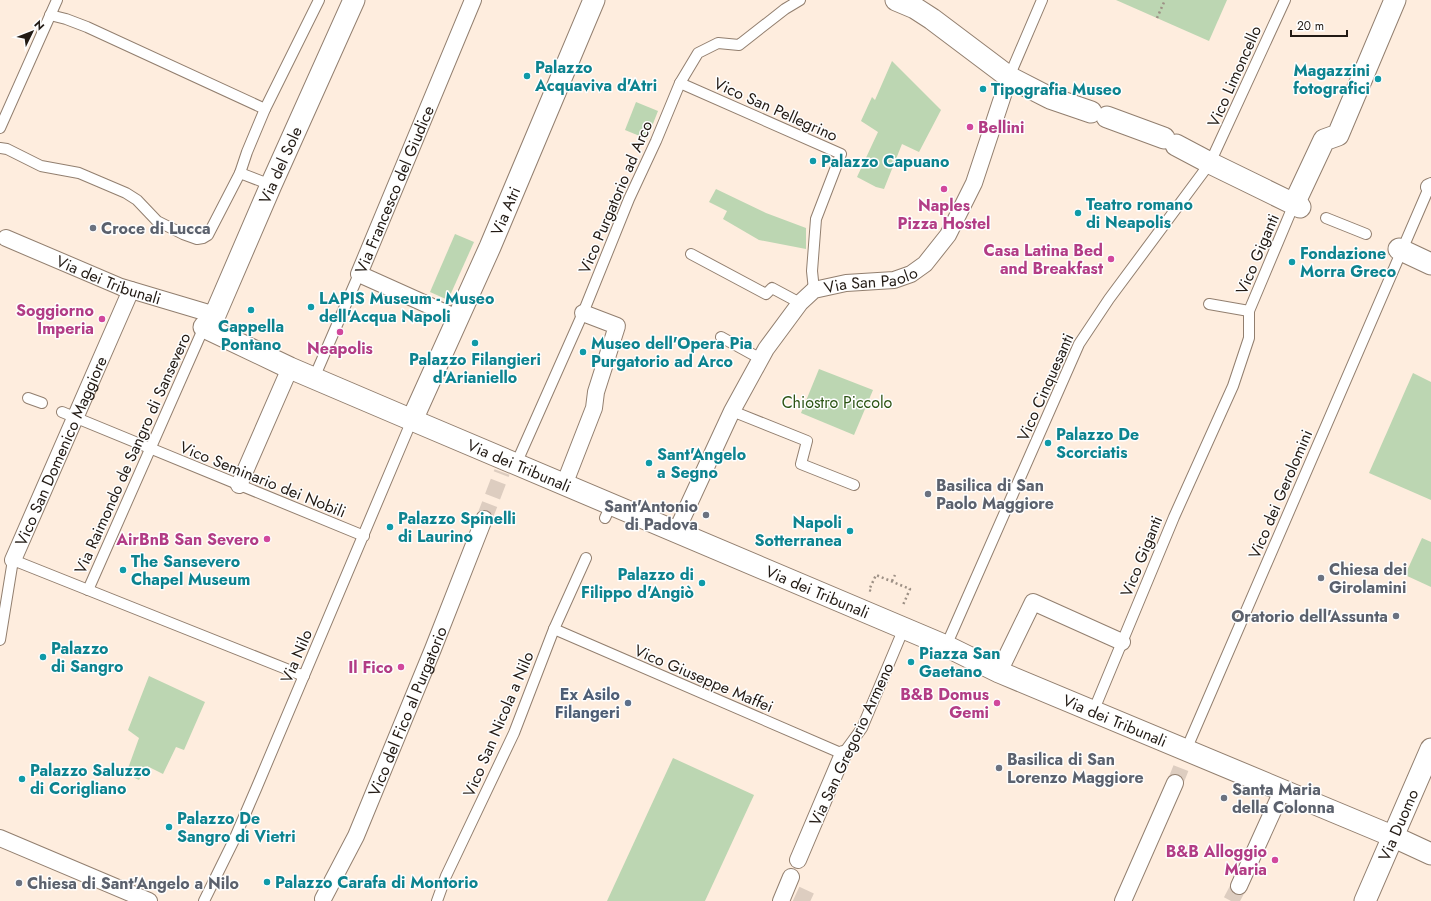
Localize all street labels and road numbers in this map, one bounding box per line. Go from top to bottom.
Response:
street label: Vico Limoncello [1202,22,1267,131]
street label: Vico San Pellegrino [710,72,842,147]
street label: Via Francesco del Giudice [349,102,440,277]
street label: Vico Purgatorio ad Arco [573,117,658,277]
street label: Via del Sole [253,123,308,208]
street label: Via Atri [485,183,526,239]
street label: Vico Giganti [1230,210,1285,298]
street label: Via dei Tribunali [52,250,164,310]
street label: Via San Paolo [822,262,923,299]
street label: Via Raimondo de Sangro di Sansevero [69,329,196,577]
street label: Vico Cinquesanti [1011,330,1079,445]
street label: Vico San Domenico Maggiore [9,353,113,550]
street label: Vico dei Gerolomini [1243,426,1318,562]
street label: Via dei Tribunali [464,434,575,498]
street label: Vico Seminario dei Nobili [176,436,349,523]
street label: Vico Giganti [1115,512,1168,600]
street label: Via dei Tribunali [762,560,873,624]
street label: Vico del Fico al Purgatorio [363,623,453,800]
street label: Via Nilo [275,626,318,687]
street label: Vico Giuseppe Maffei [631,639,777,718]
street label: Vico San Nicola a Nilo [457,648,540,801]
street label: Via San Gregorio Armeno [803,659,900,830]
street label: Via dei Tribunali [1059,689,1170,753]
street label: Via Duomo [1373,785,1424,865]

